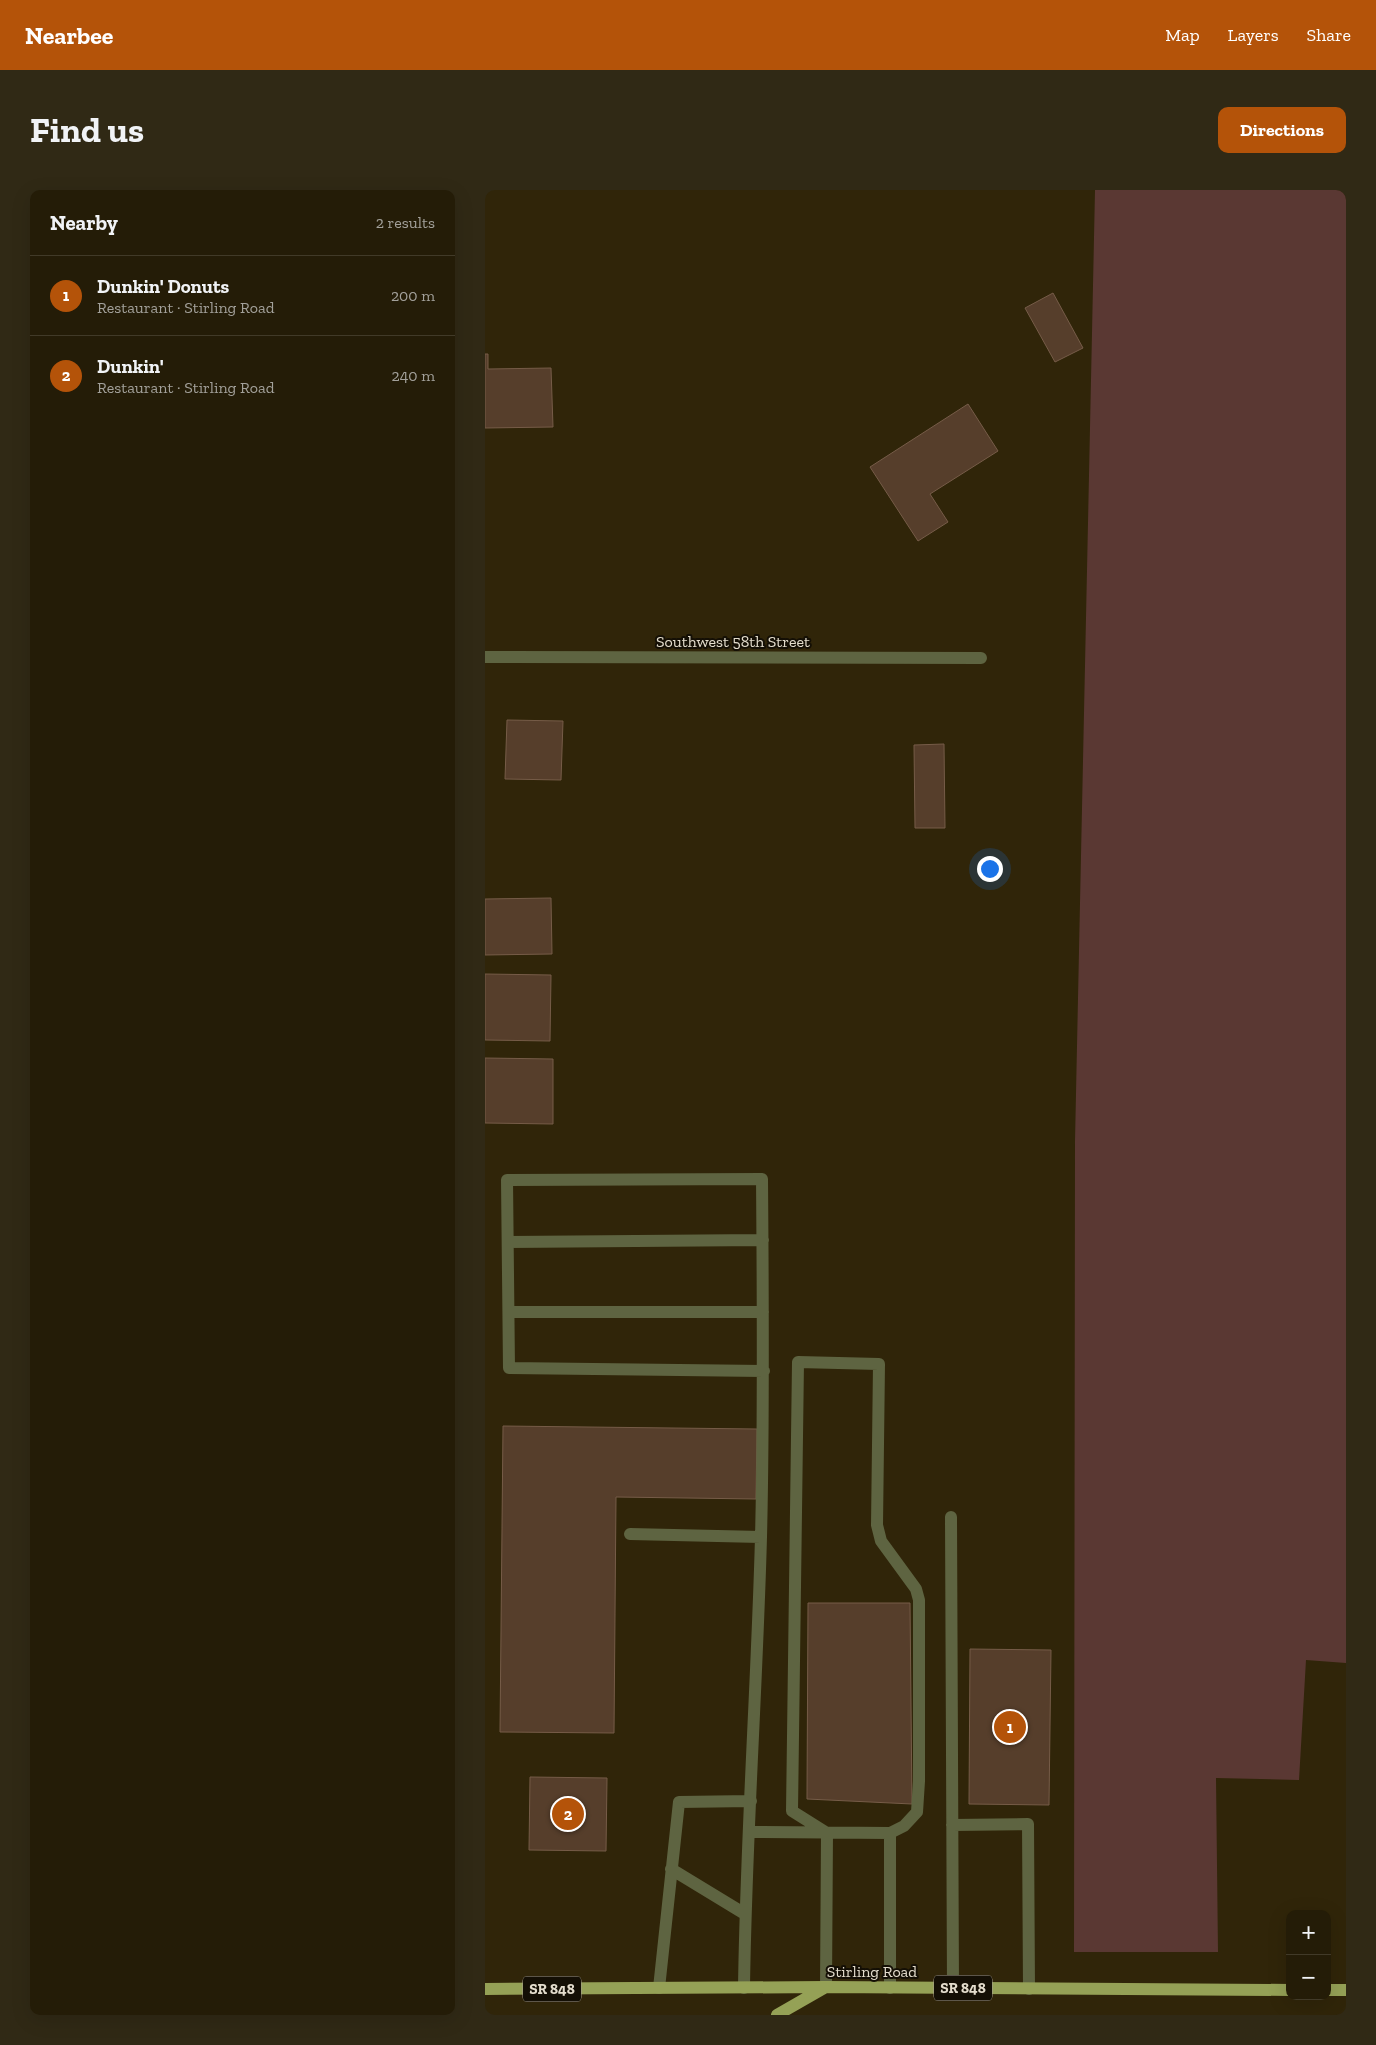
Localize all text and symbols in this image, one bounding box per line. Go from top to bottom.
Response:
text: Nearbee [25,21,113,50]
text: Map [1165,24,1200,46]
text: Layers [1228,24,1279,46]
text: Share [1307,24,1351,46]
button: Directions [1218,107,1346,153]
text: Find us [30,109,144,151]
text: Nearby [50,210,118,235]
text: 2 results [376,213,435,232]
text: Dunkin' Donuts [97,275,229,298]
text: 1 [63,286,69,305]
text: 200 m [391,286,435,305]
text: Restaurant · Stirling Road [97,298,274,317]
text: Dunkin' [97,355,164,378]
text: 2 [62,366,70,385]
text: 240 m [391,366,435,385]
text: Restaurant · Stirling Road [97,378,274,397]
street label: Southwest 58th Street [656,632,810,651]
your location [977,856,1003,882]
pin: 1 [994,1708,1026,1746]
pin: 2 [552,1795,584,1833]
map controls [1286,1910,1331,2000]
button: + [1286,1910,1331,1955]
button: − [1286,1955,1331,2000]
street label: Stirling Road [827,1962,917,1981]
road number: SR 848 [523,1976,581,2002]
road number: SR 848 [934,1976,992,2000]

